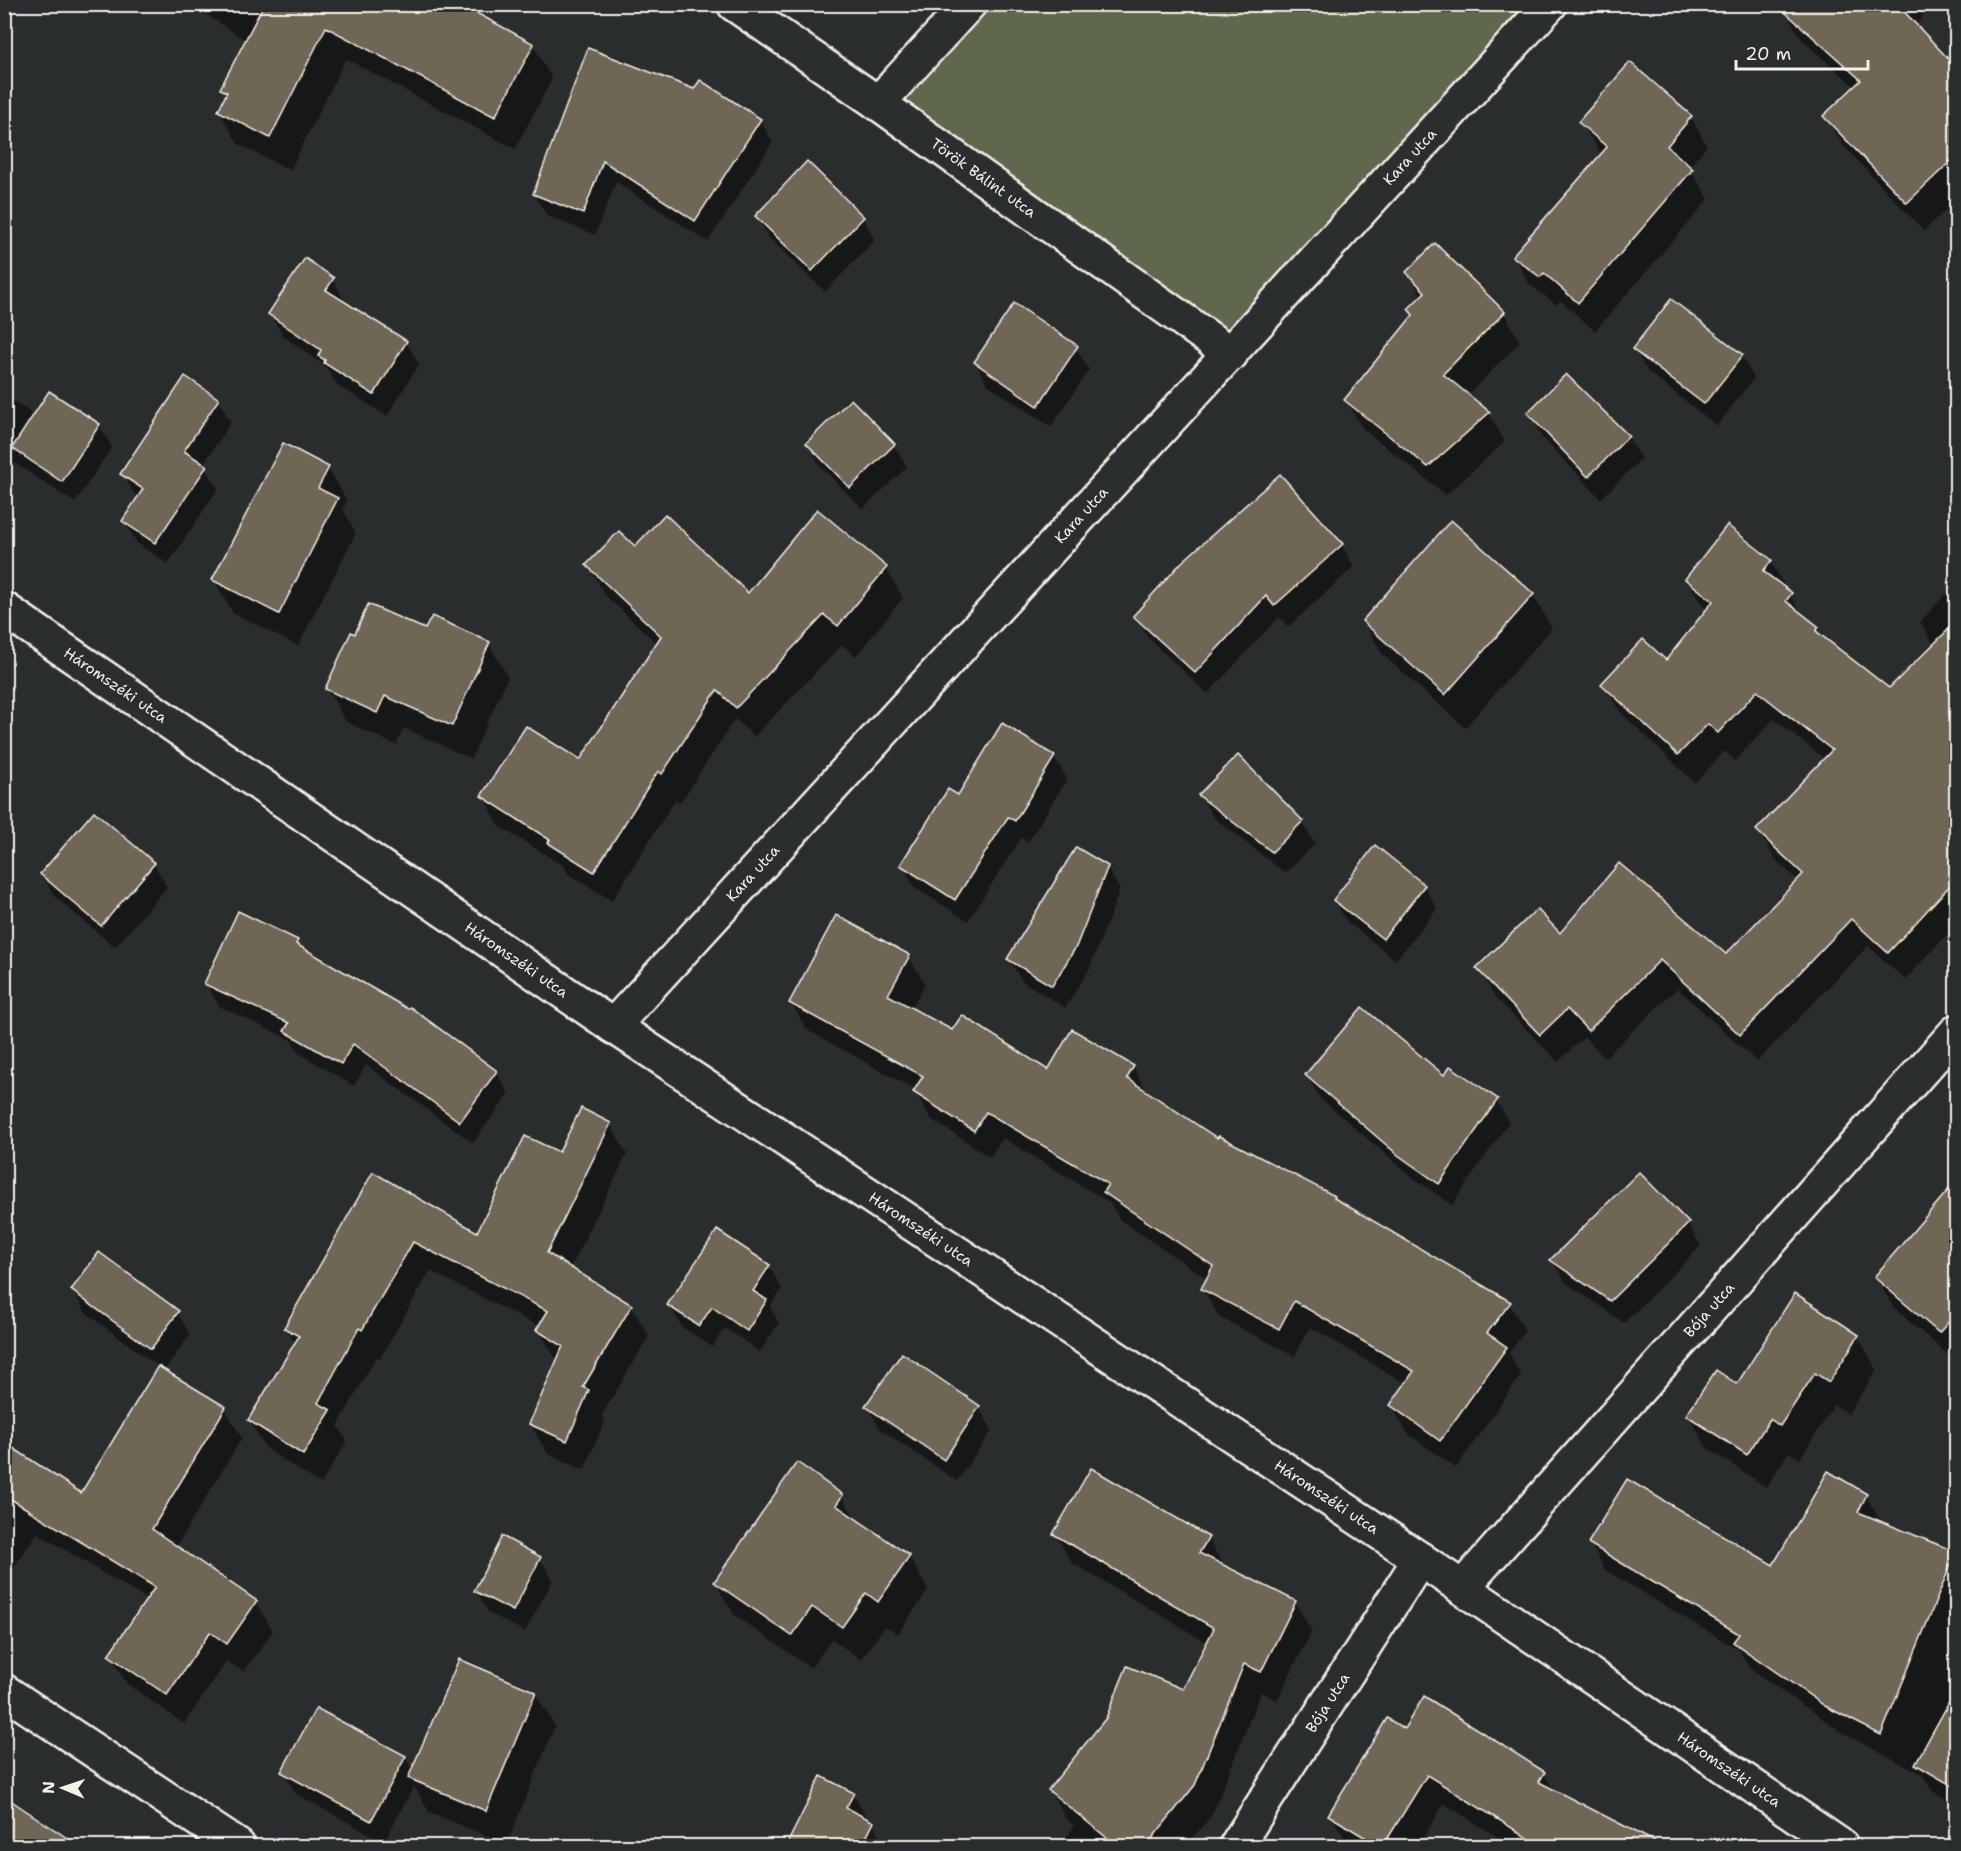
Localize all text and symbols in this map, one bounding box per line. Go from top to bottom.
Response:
scale bar [1736,33,1868,71]
text: 20 m [1745,42,1791,66]
street label: Kara utca [1379,124,1441,190]
street label: Török Bálint utca [927,133,1041,223]
street label: Kara utca [1050,482,1113,548]
street label: Háromszéki utca [60,643,172,728]
street label: Kara utca [722,840,784,906]
street label: Háromszéki utca [461,917,573,1003]
street label: Háromszéki utca [865,1188,977,1271]
street label: Bója utca [1679,1278,1739,1342]
street label: Háromszéki utca [1270,1455,1383,1539]
street label: Bója utca [1301,1669,1355,1737]
street label: Háromszéki utca [1673,1727,1785,1812]
north arrow [33,1758,93,1818]
text: N [38,1781,59,1794]

